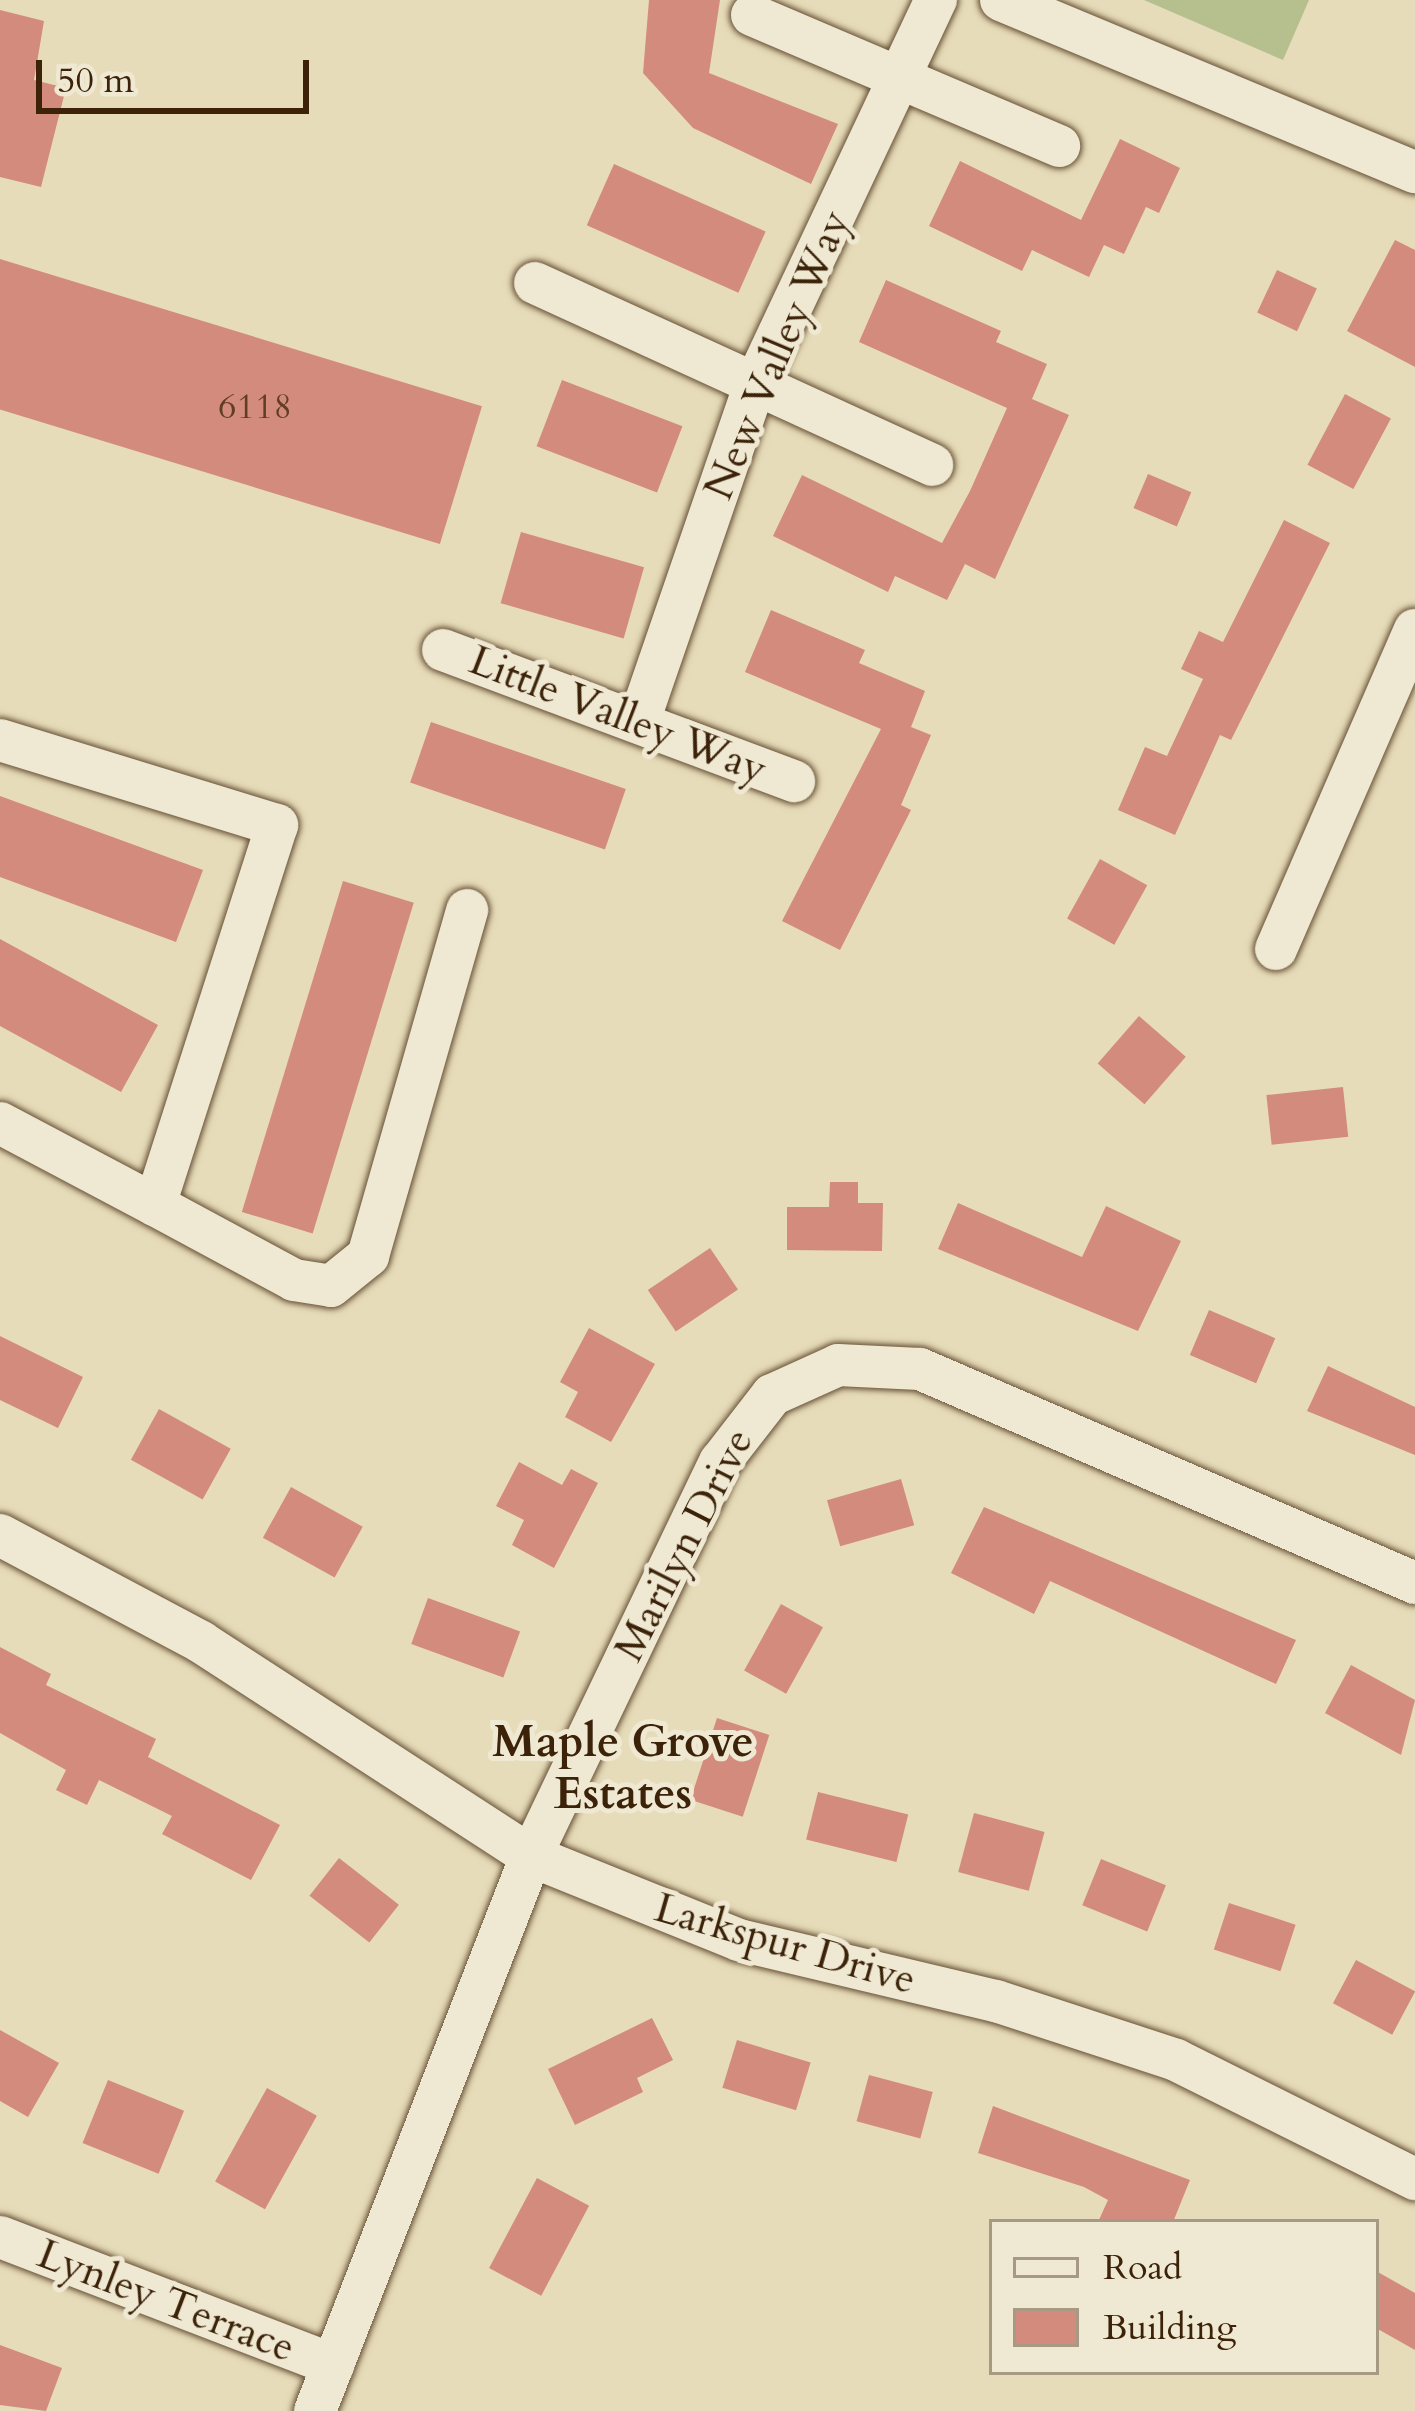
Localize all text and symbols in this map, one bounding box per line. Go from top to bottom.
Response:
scale bar [42,36,315,110]
text: 50 m [57,56,134,105]
street label: New Valley Way [693,203,861,507]
house number: 6118 [218,385,292,429]
street label: Little Valley Way [462,635,774,795]
street label: Marilyn Drive [604,1420,764,1670]
district label: Maple Grove Estates [492,1715,754,1821]
street label: Larkspur Drive [649,1883,921,2005]
legend [989,2219,1379,2375]
street label: Lynley Terrace [30,2229,302,2373]
text: Road [1103,2243,1182,2292]
text: Building [1103,2303,1236,2352]

